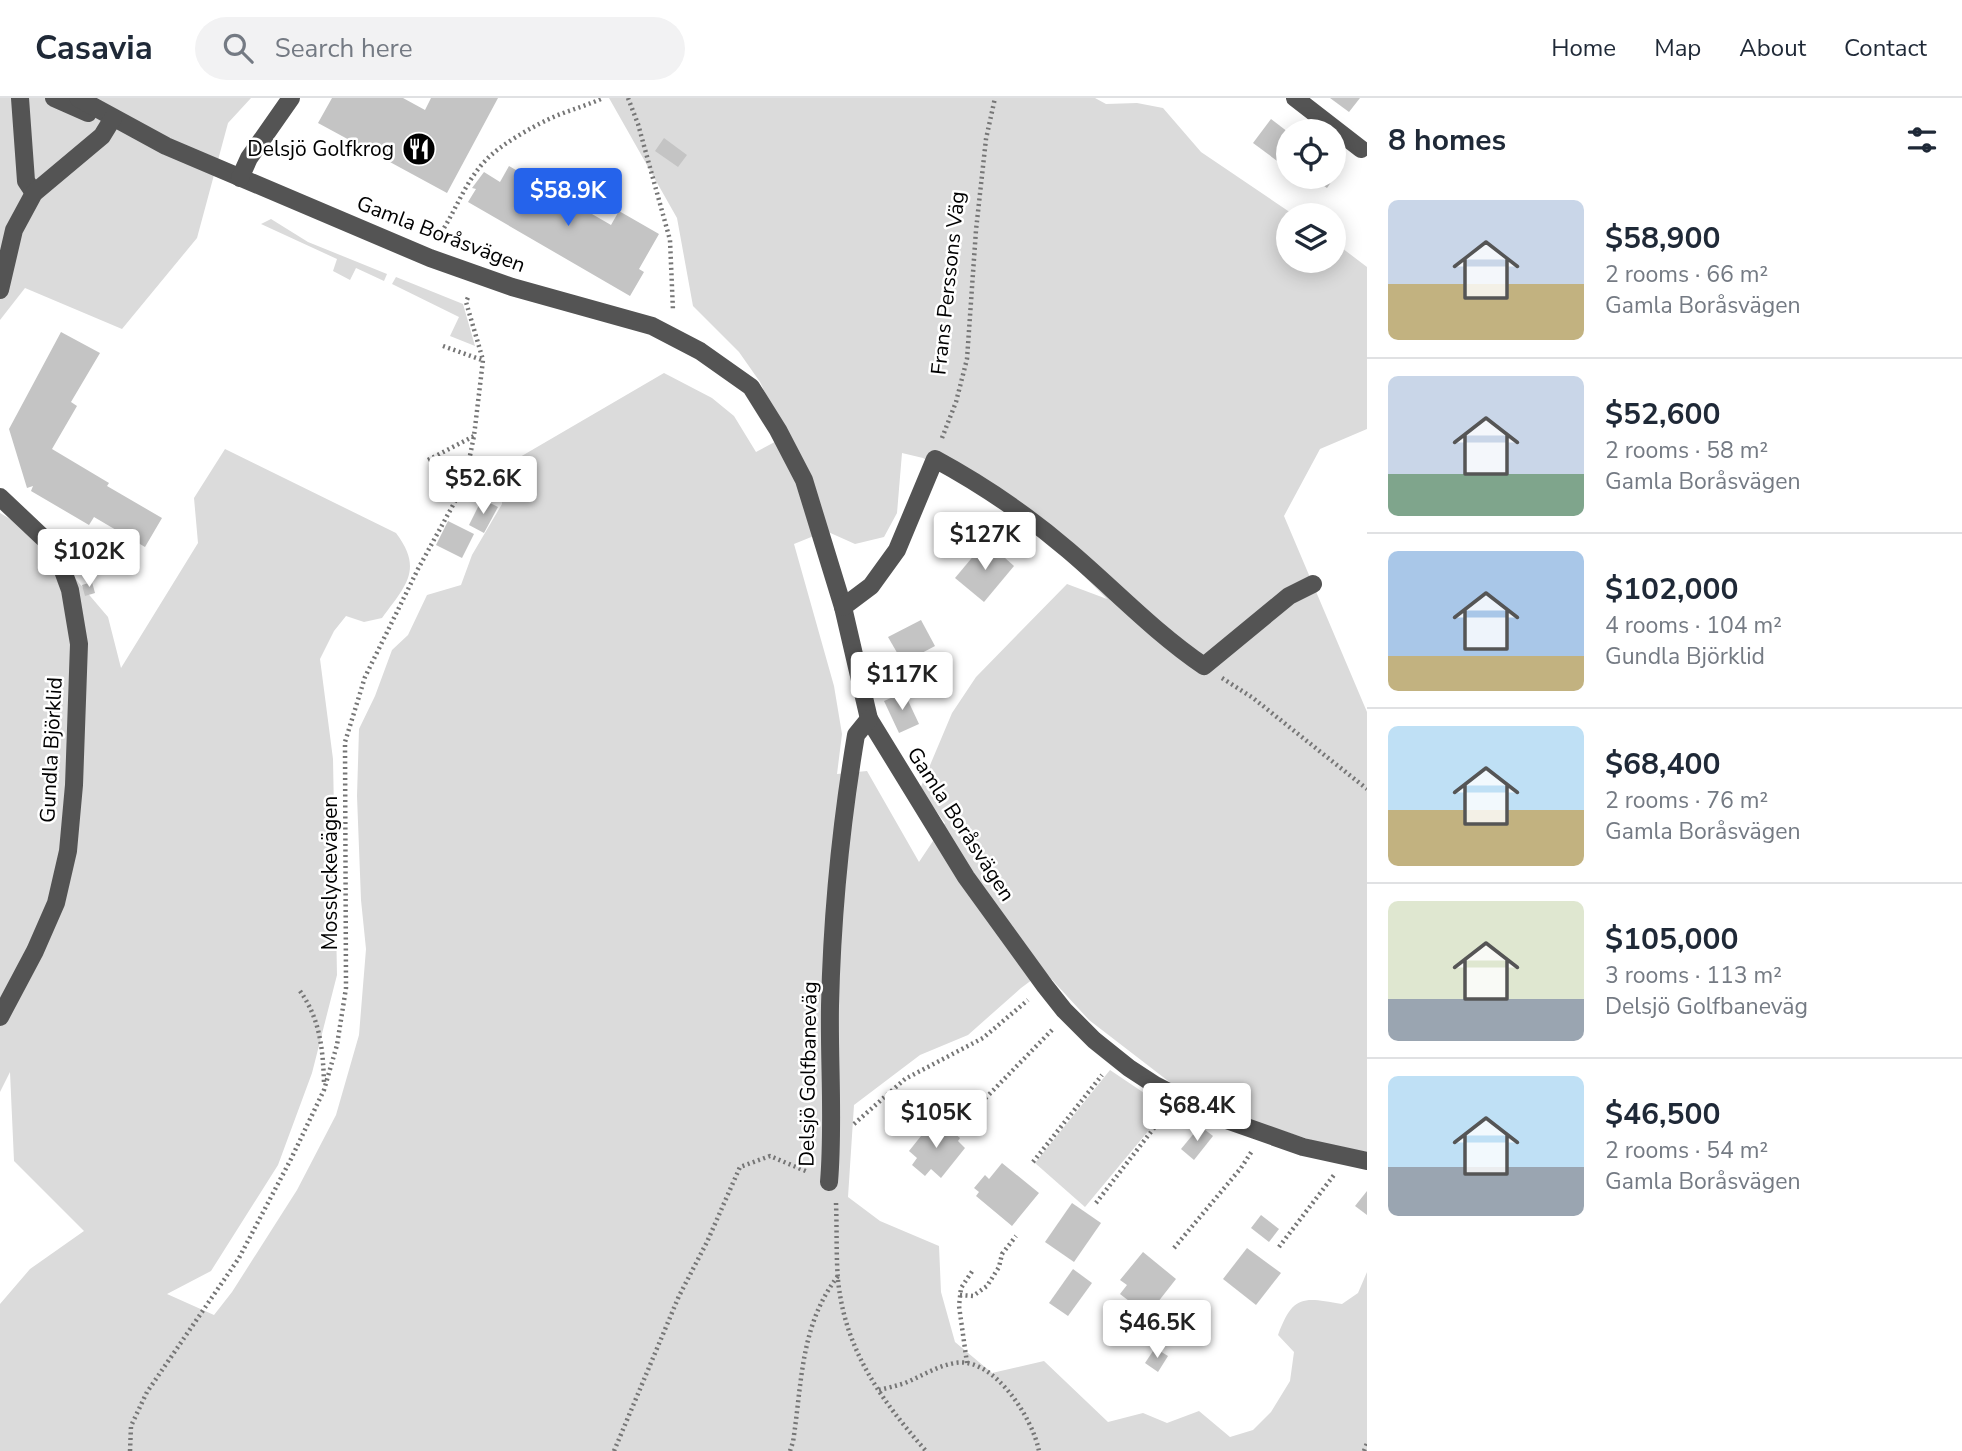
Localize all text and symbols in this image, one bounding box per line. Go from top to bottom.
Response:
search box [195,17,685,80]
text: Casavia [35,26,153,71]
icon: search [219,29,257,67]
text: Search here [275,31,413,66]
text: Home [1551,32,1616,64]
text: Map [1654,32,1701,64]
text: About [1739,32,1806,64]
text: Contact [1844,32,1927,64]
map controls [1276,119,1346,273]
button: locate [1276,119,1346,189]
text: 8 homes [1388,120,1506,161]
icon: filters [1903,121,1941,159]
restaurant icon: Delsjö Golfkrog [400,130,438,168]
place label: Delsjö Golfkrog [247,135,394,163]
pin: $58.9K [511,169,625,228]
text: $58.9K [530,175,606,206]
street label: Gamla Boråsvägen [353,189,529,279]
street label: Frans Perssons Väg [924,190,972,376]
button: layers [1276,203,1346,273]
text: $58,900 [1605,218,1720,259]
icon: home [1444,228,1528,312]
text: 2 rooms · 66 m² [1605,259,1768,290]
text: Gamla Boråsvägen [1605,290,1801,321]
text: $52,600 [1605,394,1720,435]
icon: home [1444,404,1528,488]
text: 2 rooms · 58 m² [1605,435,1768,466]
pin: $52.6K [426,456,540,516]
text: $52.6K [445,463,521,494]
text: Gamla Boråsvägen [1605,466,1801,497]
pin: $127K [936,512,1034,572]
text: $127K [950,519,1020,550]
pin: $102K [40,530,138,589]
text: $102K [54,536,124,567]
text: $102,000 [1605,569,1738,610]
icon: home [1444,579,1528,663]
text: 4 rooms · 104 m² [1605,610,1782,641]
text: Gundla Björklid [1605,641,1765,672]
pin: $117K [853,652,951,712]
text: $117K [867,659,937,690]
street label: Gundla Björklid [33,676,69,824]
street label: Gamla Boråsvägen [901,742,1021,906]
text: $68,400 [1605,744,1720,785]
icon: home [1444,754,1528,838]
text: 2 rooms · 76 m² [1605,785,1768,816]
street label: Mosslyckevägen [316,796,344,950]
text: Gamla Boråsvägen [1605,816,1801,847]
text: $105,000 [1605,919,1738,960]
icon: home [1444,929,1528,1013]
text: 3 rooms · 113 m² [1605,960,1782,991]
street label: Delsjö Golfbaneväg [792,981,824,1167]
text: Delsjö Golfbaneväg [1605,991,1808,1022]
pin: $68.4K [1140,1084,1254,1143]
pin: $105K [887,1090,985,1150]
text: $68.4K [1159,1090,1235,1121]
text: $46,500 [1605,1094,1720,1135]
text: $105K [901,1097,971,1128]
icon: home [1444,1104,1528,1188]
text: 2 rooms · 54 m² [1605,1135,1768,1166]
text: Gamla Boråsvägen [1605,1166,1801,1197]
pin: $46.5K [1100,1300,1214,1360]
text: $46.5K [1119,1307,1195,1338]

